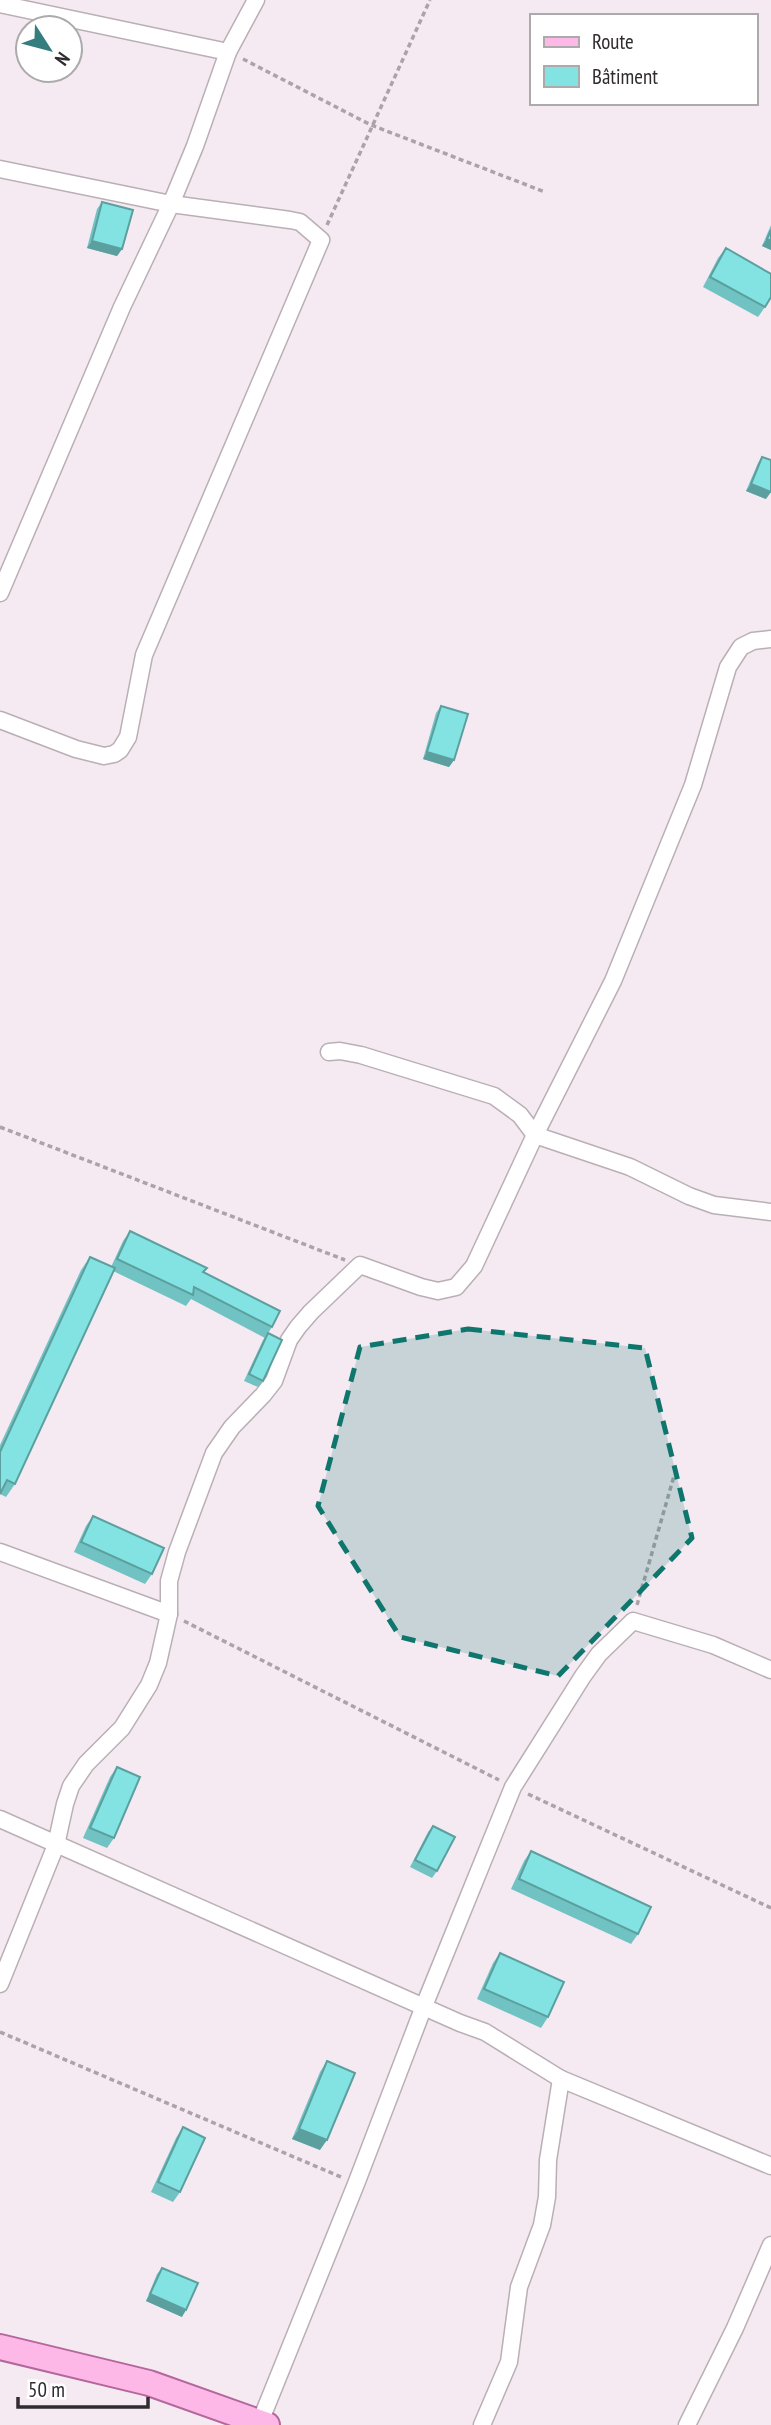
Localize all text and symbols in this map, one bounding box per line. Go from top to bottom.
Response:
north arrow [14,14,84,84]
legend [530,14,757,105]
text: Route [592,28,634,55]
text: N [50,48,75,70]
text: Bâtiment [592,63,658,90]
scale bar [18,2366,147,2410]
text: 50 m [28,2376,65,2403]

